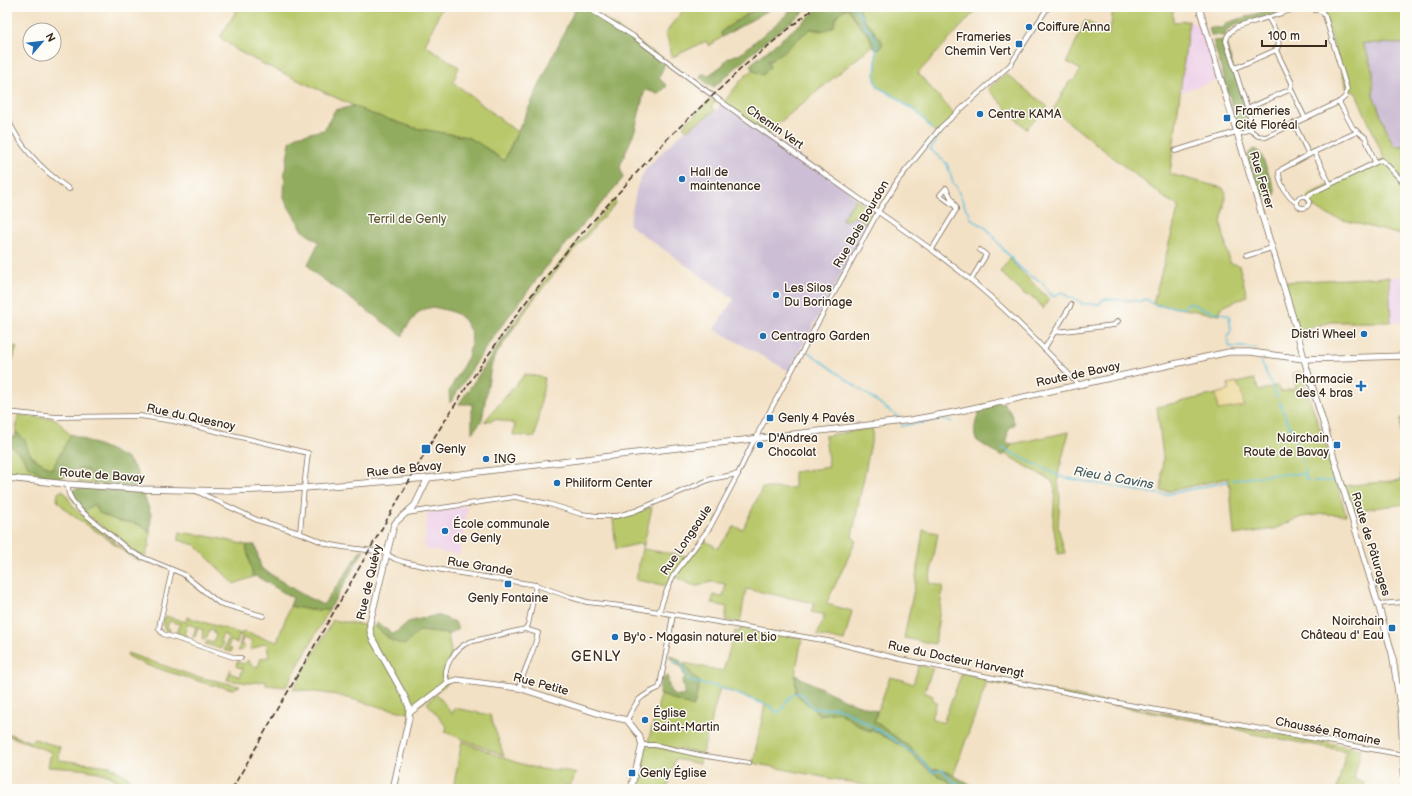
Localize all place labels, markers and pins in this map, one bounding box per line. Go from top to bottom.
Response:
place label: Coiffure Anna [1037,20,1110,35]
marker: Coiffure Anna [1024,22,1034,32]
place label: Frameries Chemin Vert [945,30,1011,59]
marker: Frameries Chemin Vert [1014,39,1024,49]
place label: Frameries Cité Floréal [1235,104,1297,133]
place label: Centre KAMA [988,107,1062,122]
marker: Centre KAMA [975,109,985,119]
marker: Frameries Cité Floréal [1222,113,1232,123]
place label: Hall de maintenance [690,165,761,194]
marker: Hall de maintenance [677,174,687,184]
place label: Les Silos Du Borinage [784,281,852,310]
marker: Les Silos Du Borinage [771,290,781,300]
place label: Distri Wheel [1291,327,1356,342]
place label: Centragro Garden [771,329,870,344]
marker: Distri Wheel [1359,329,1369,339]
marker: Centragro Garden [758,331,768,341]
place label: Pharmacie des 4 bras [1295,372,1353,401]
marker: Pharmacie des 4 bras [1356,381,1366,391]
place label: Genly 4 Pavés [778,411,855,426]
marker: Genly 4 Pavés [765,413,775,423]
place label: D'Andrea Chocolat [768,431,818,460]
place label: Noirchain Route de Bavay [1243,431,1330,460]
marker: D'Andrea Chocolat [755,440,765,450]
marker: Noirchain Route de Bavay [1332,440,1342,450]
place label: Genly [435,442,467,457]
marker: Genly [420,443,432,455]
place label: ING [494,452,516,467]
marker: ING [481,454,491,464]
place label: Philiform Center [565,476,653,491]
marker: Philiform Center [552,478,562,488]
place label: École communale de Genly [453,516,550,546]
marker: École communale de Genly [440,526,450,536]
marker: Genly Fontaine [503,579,513,589]
place label: Genly Fontaine [468,591,548,606]
place label: Noirchain Château d' Eau [1301,614,1384,643]
marker: Noirchain Château d' Eau [1387,623,1397,633]
place label: By'o - Magasin naturel et bio [623,630,777,645]
marker: By'o - Magasin naturel et bio [610,632,620,642]
place label: Église Saint-Martin [653,705,720,735]
marker: Église Saint-Martin [640,715,650,725]
place label: Genly Église [640,765,707,781]
marker: Genly Église [627,768,637,778]

